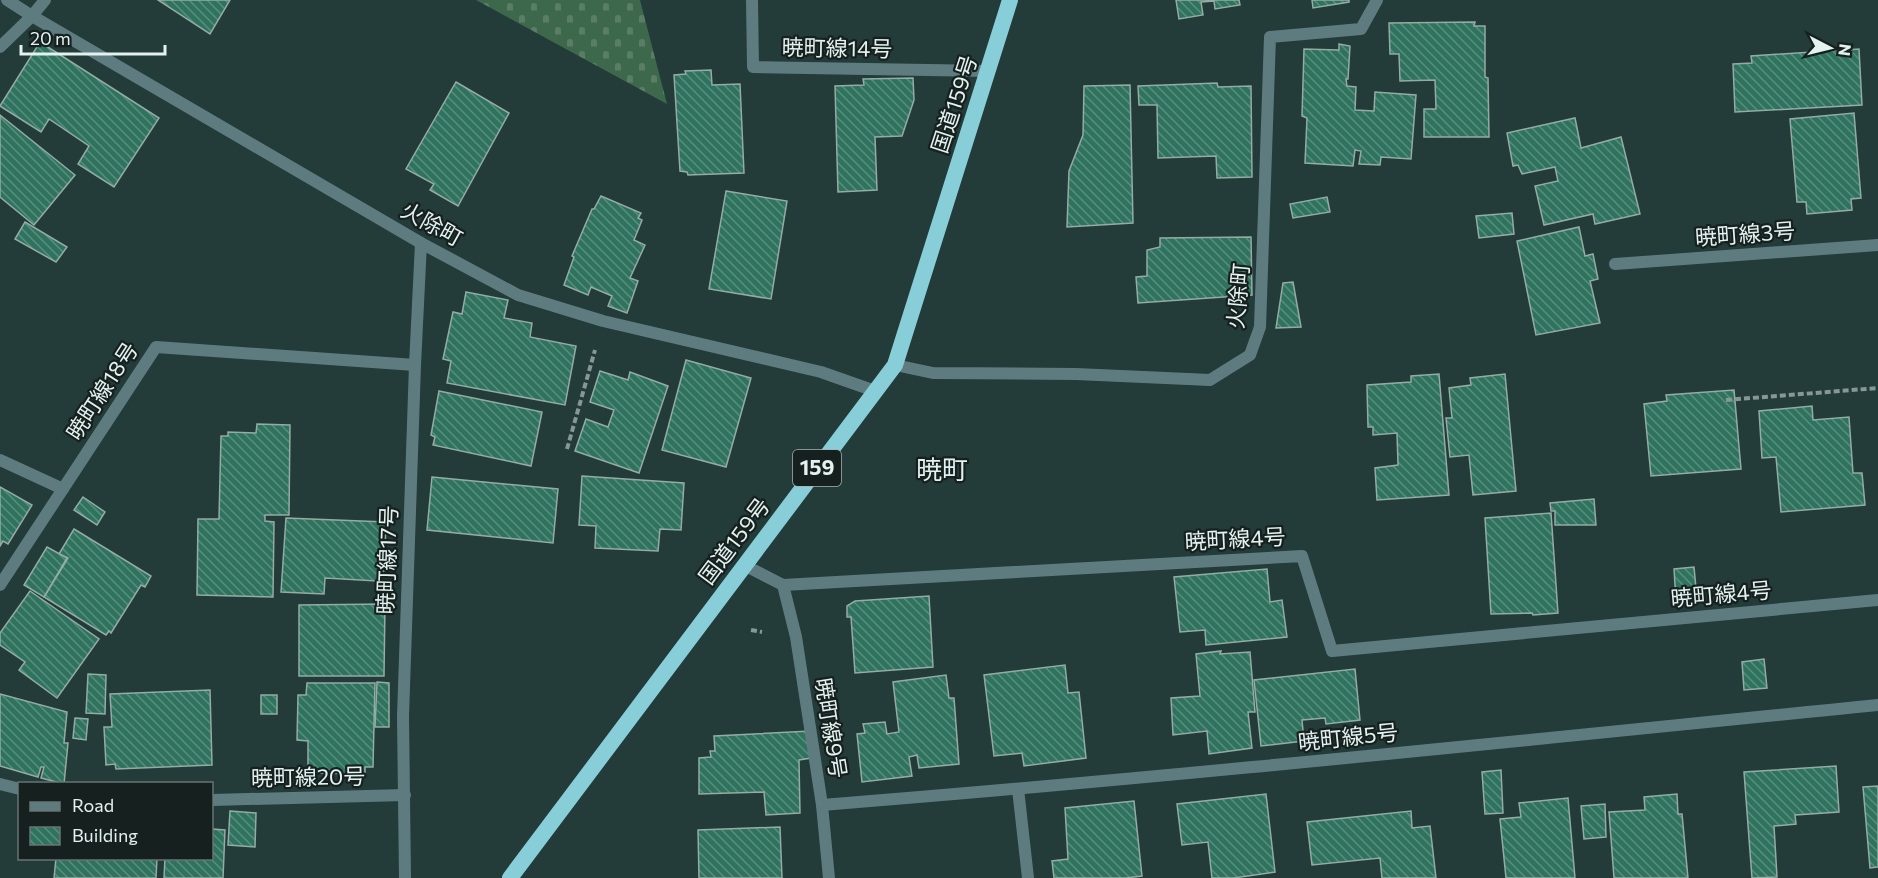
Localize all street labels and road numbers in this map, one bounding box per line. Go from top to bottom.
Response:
street label: 暁町線14号 [781,33,893,62]
street label: 国道159号 [925,51,982,156]
street label: 火除町 [397,196,468,251]
street label: 暁町線3号 [1694,217,1796,250]
street label: 火除町 [1221,262,1254,330]
street label: 暁町線18号 [60,337,143,445]
road number: 159 [793,450,841,486]
street label: 国道159号 [692,492,775,589]
street label: 暁町線17号 [371,505,402,615]
street label: 暁町線4号 [1184,522,1286,555]
street label: 暁町線4号 [1669,576,1773,611]
street label: 暁町線9号 [810,676,853,780]
street label: 暁町線5号 [1296,718,1399,755]
street label: 暁町線20号 [251,762,365,791]

